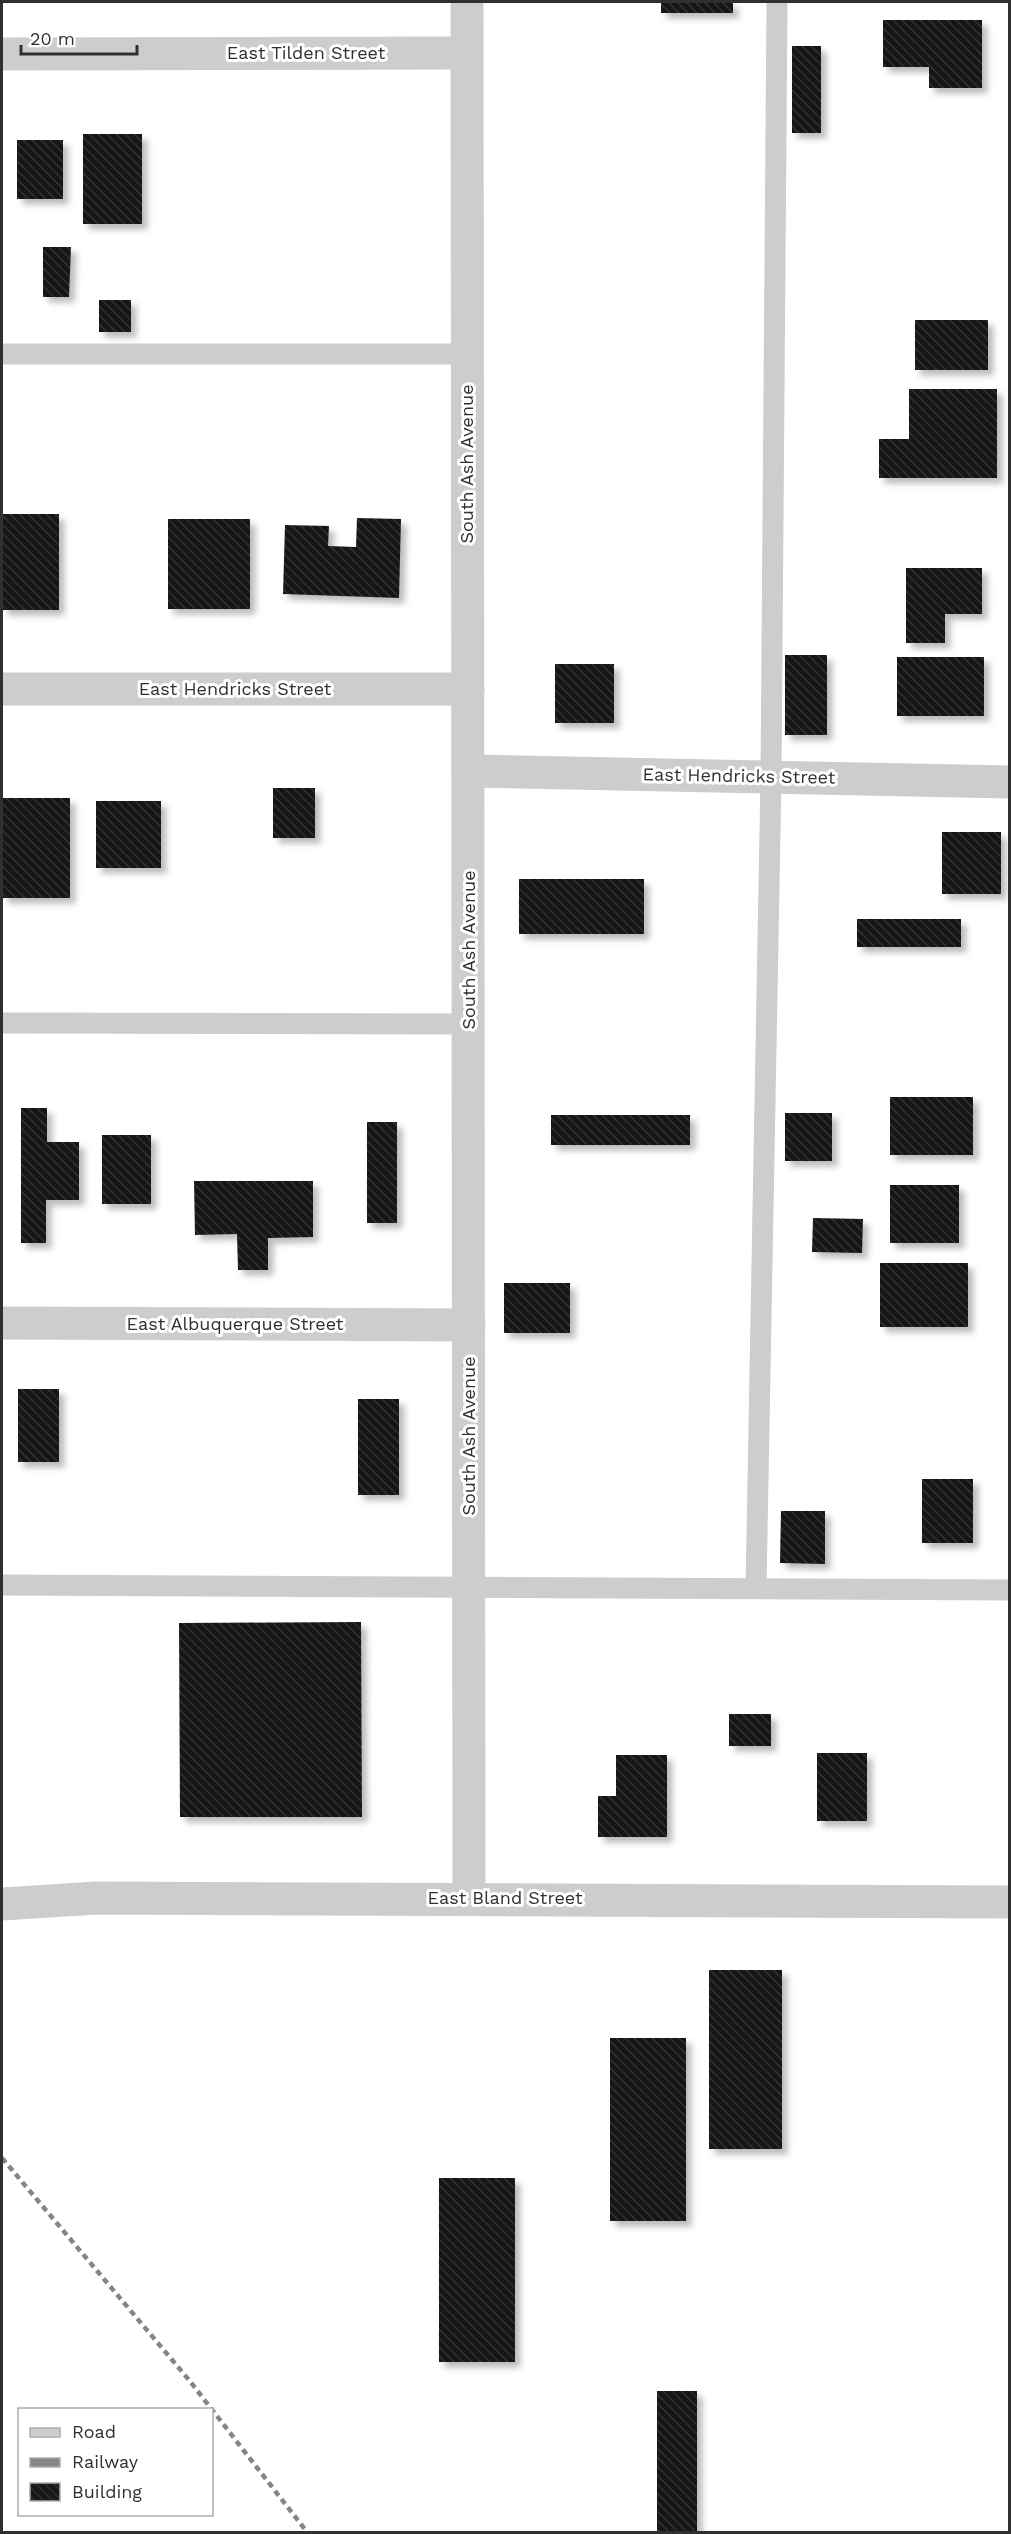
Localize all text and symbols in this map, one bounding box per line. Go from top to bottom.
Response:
scale bar [21,18,136,56]
text: 20 m [30,28,75,49]
street label: East Tilden Street [227,42,386,63]
street label: South Ash Avenue [456,384,477,544]
street label: East Hendricks Street [139,678,332,699]
street label: East Hendricks Street [642,763,836,788]
street label: South Ash Avenue [458,870,479,1030]
street label: East Albuquerque Street [127,1313,344,1334]
street label: South Ash Avenue [458,1356,479,1516]
street label: East Bland Street [427,1887,583,1908]
legend [18,2408,213,2516]
text: Road [72,2421,116,2442]
text: Railway [72,2451,139,2472]
text: Building [72,2481,142,2502]

